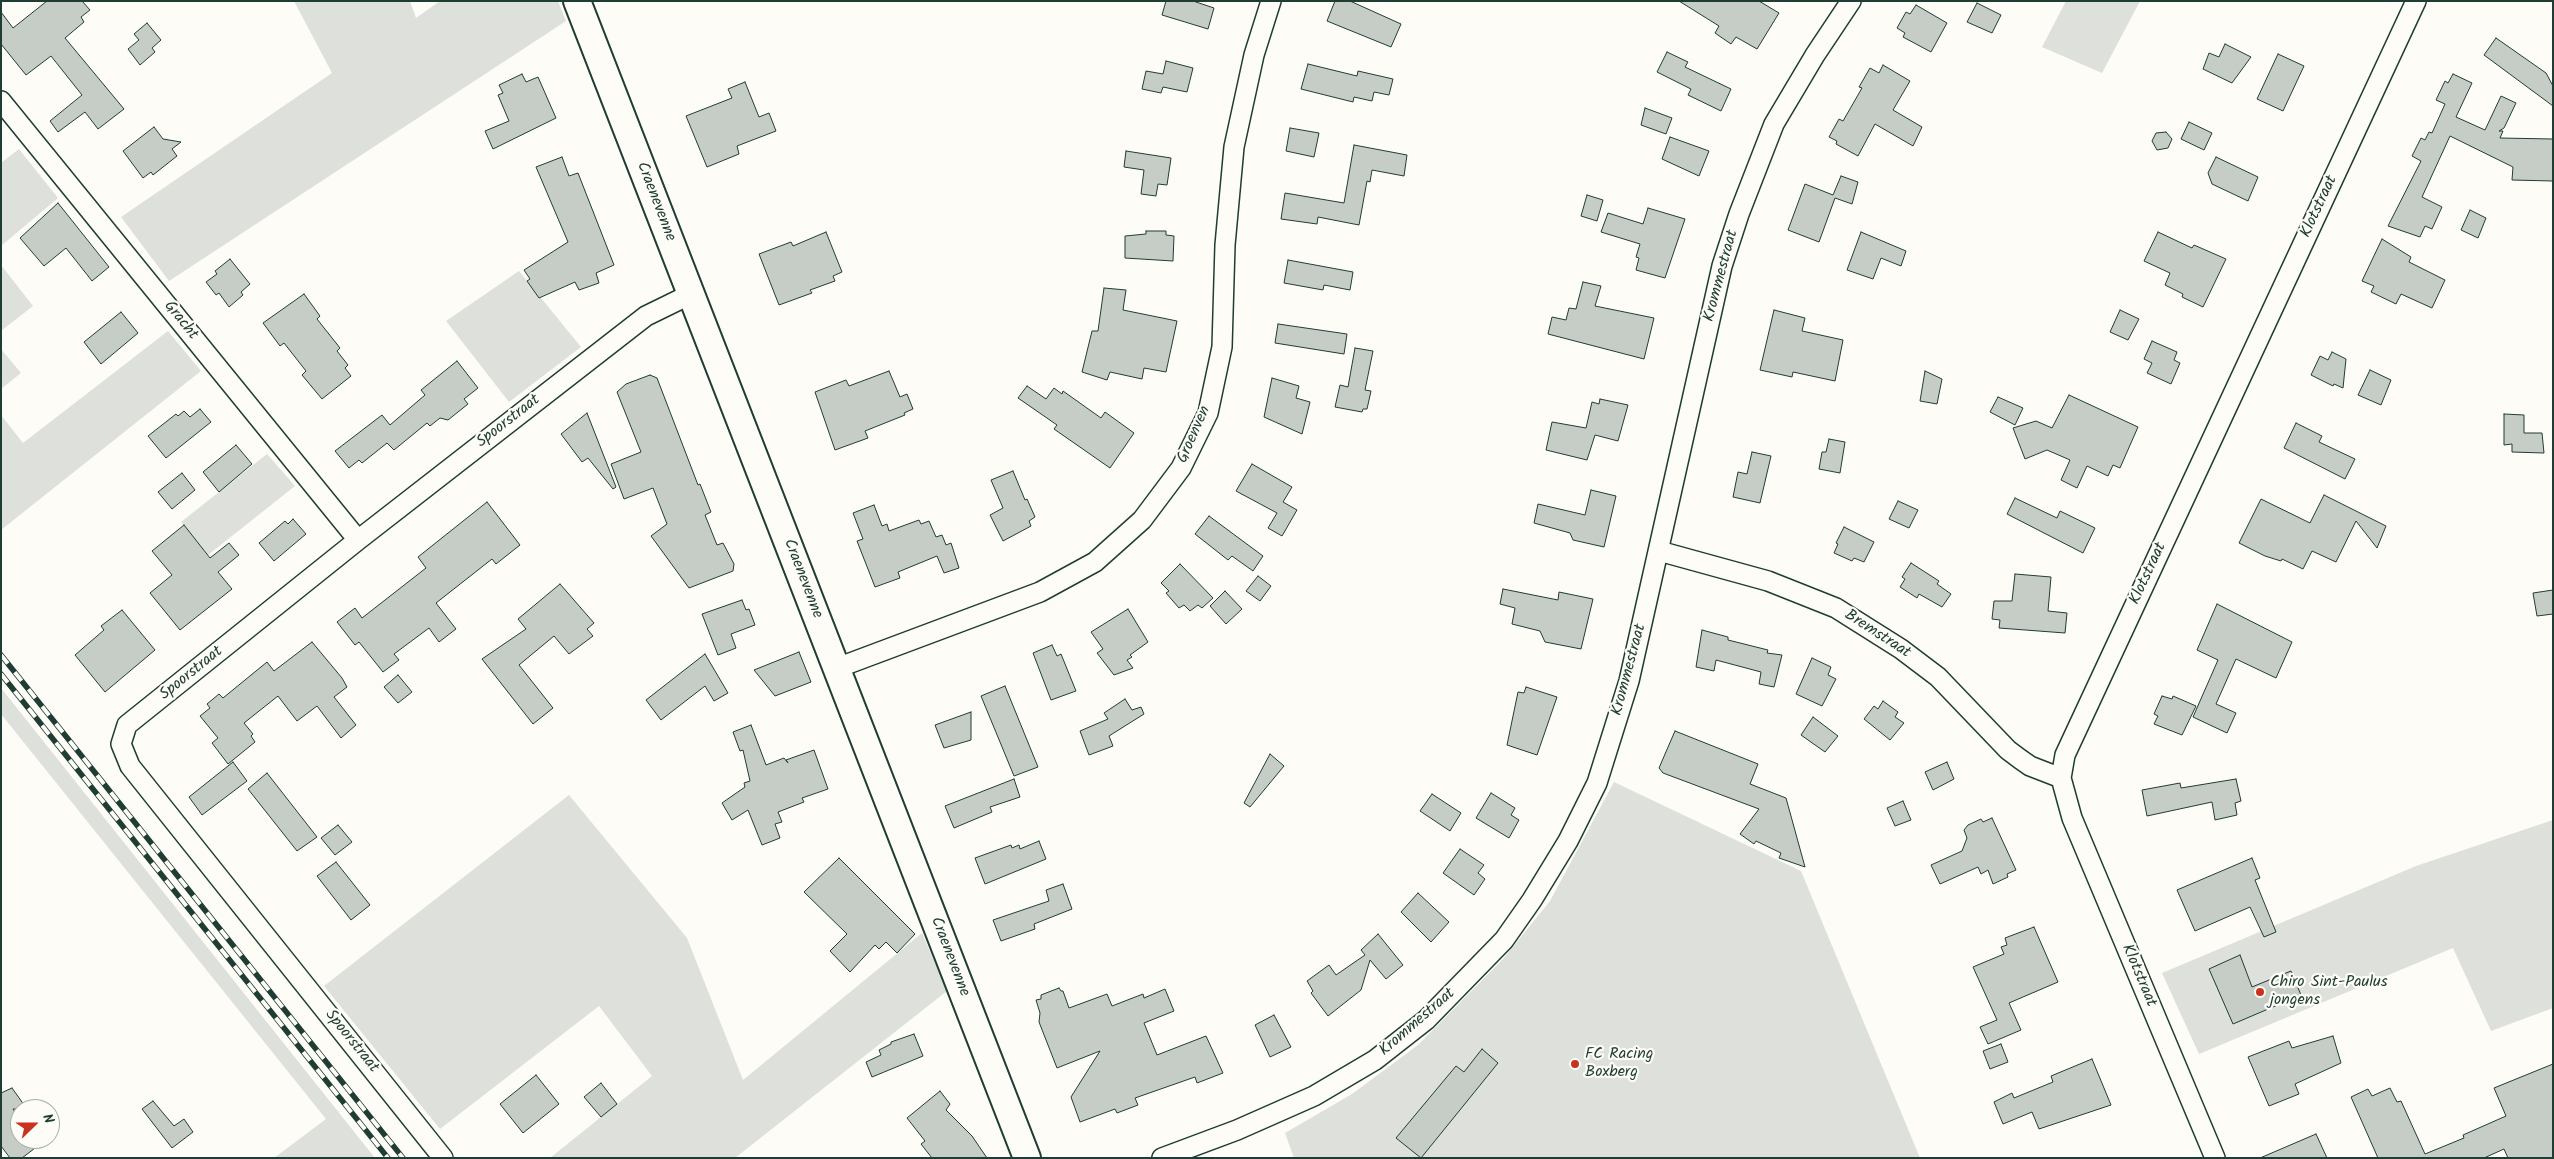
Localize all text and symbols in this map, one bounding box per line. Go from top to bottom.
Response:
street label: Craenevenne [631,160,679,244]
street label: Klotstraat [2297,173,2343,241]
street label: Krommestraat [1701,228,1743,324]
street label: Gracht [159,298,201,344]
street label: Spoorstraat [473,391,545,453]
street label: Groenven [1174,403,1216,467]
street label: Craenevenne [778,537,826,621]
street label: Klotstraat [2126,540,2172,608]
street label: Bremstraat [1840,607,1914,663]
street label: Krommestraat [1609,622,1651,718]
street label: Spoorstraat [157,643,227,705]
street label: Craenevenne [925,915,973,999]
street label: Klotstraat [2116,942,2160,1010]
place label: Chiro Sint-Paulus jongens [2270,973,2388,1011]
street label: Krommestraat [1376,985,1460,1061]
marker: Chiro Sint-Paulus jongens [2254,986,2266,998]
street label: Spoorstraat [320,1007,382,1077]
place label: FC Racing Boxberg [1585,1045,1653,1083]
marker: FC Racing Boxberg [1569,1058,1581,1070]
north arrow [10,1099,60,1149]
text: N [36,1111,60,1127]

